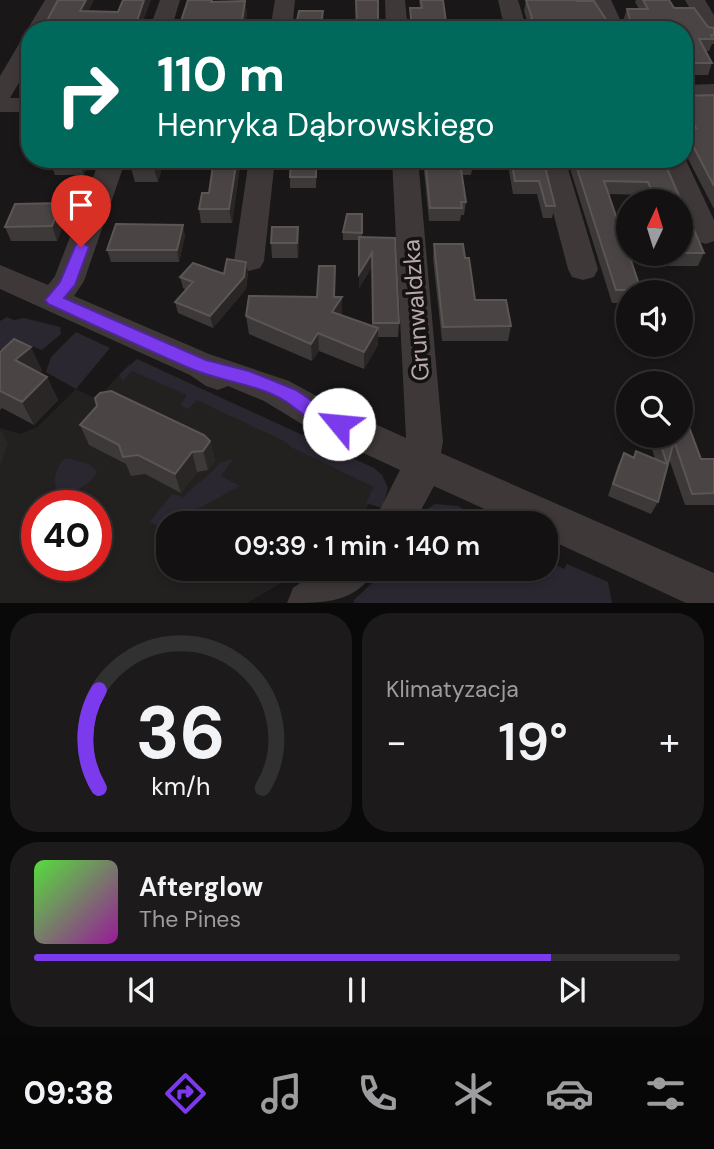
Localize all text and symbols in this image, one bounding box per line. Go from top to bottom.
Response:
text: 110 m [157,42,285,106]
icon: right [42,49,133,140]
text: Henryka Dąbrowskiego [157,104,495,146]
pin [51,175,111,247]
icon: arrive [62,186,100,224]
north arrow [616,189,693,266]
map controls [616,189,693,448]
street label: Grunwaldzka [395,238,436,382]
button: sound [616,280,693,357]
button: search [616,371,693,448]
position arrow [302,387,376,461]
speed limit sign: 40 [21,490,112,581]
text: 09:39 · 1 min · 140 m [234,529,480,563]
text: Klimatyzacja [386,674,519,704]
text: 36 [136,687,226,782]
text: 19° [498,708,568,776]
text: − [386,717,407,767]
text: + [659,717,680,767]
text: km/h [151,770,211,803]
text: Afterglow [139,870,263,904]
text: The Pines [139,904,241,934]
icon: previous [123,971,161,1009]
icon: pause [338,971,376,1009]
icon: next [553,971,591,1009]
icon: directions [161,1069,210,1118]
icon: music [257,1069,306,1118]
icon: phone [353,1069,402,1118]
icon: climate [449,1069,498,1118]
icon: car [545,1069,594,1118]
icon: filters [641,1069,690,1118]
text: 09:38 [24,1072,114,1114]

